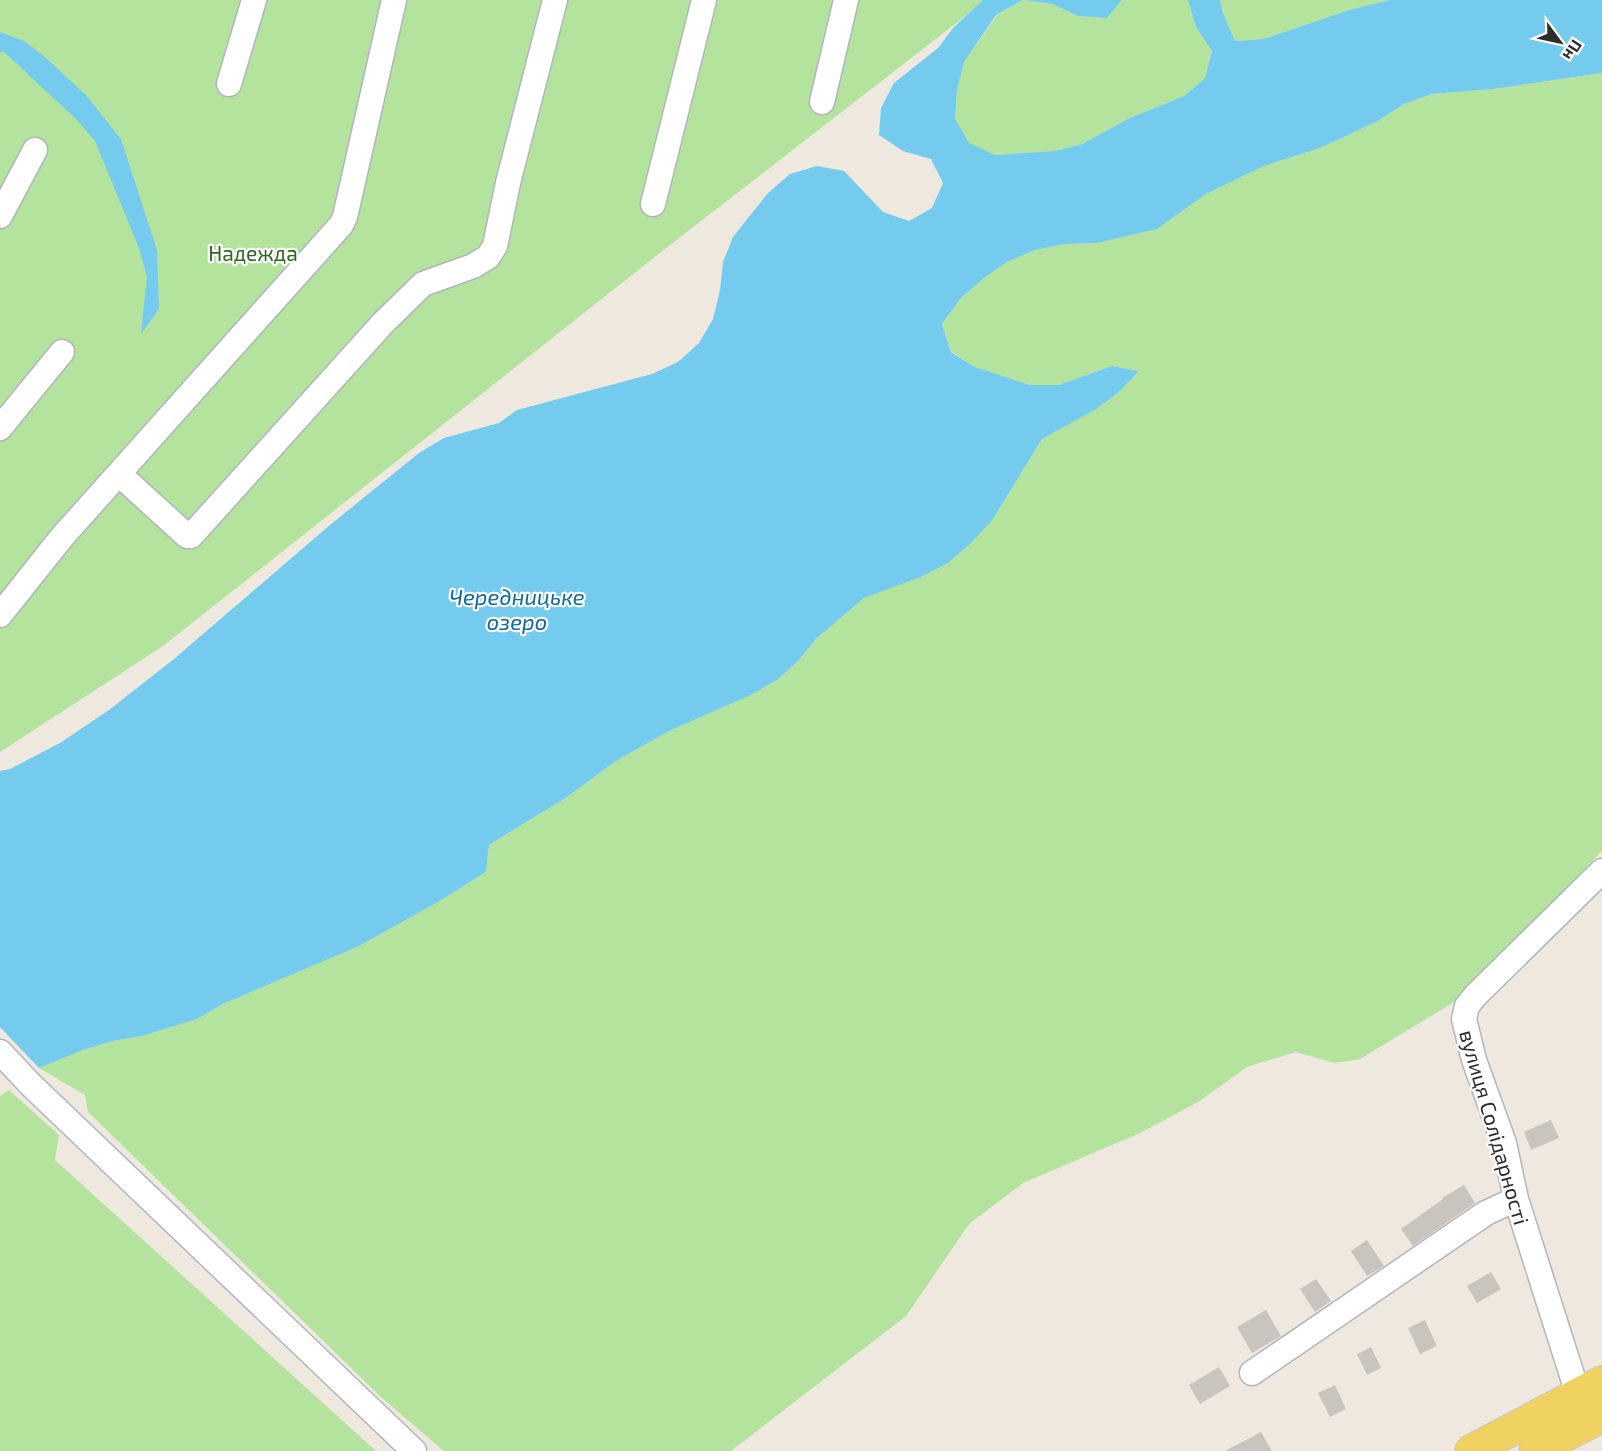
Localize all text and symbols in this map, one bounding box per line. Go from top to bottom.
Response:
north arrow [1530,12,1590,72]
text: Пн [1559,37,1587,64]
park label: Надежда [208,240,298,265]
water label: Чередницьке озеро [449,583,585,634]
street label: вулиця Солідарності [1454,1027,1535,1228]

